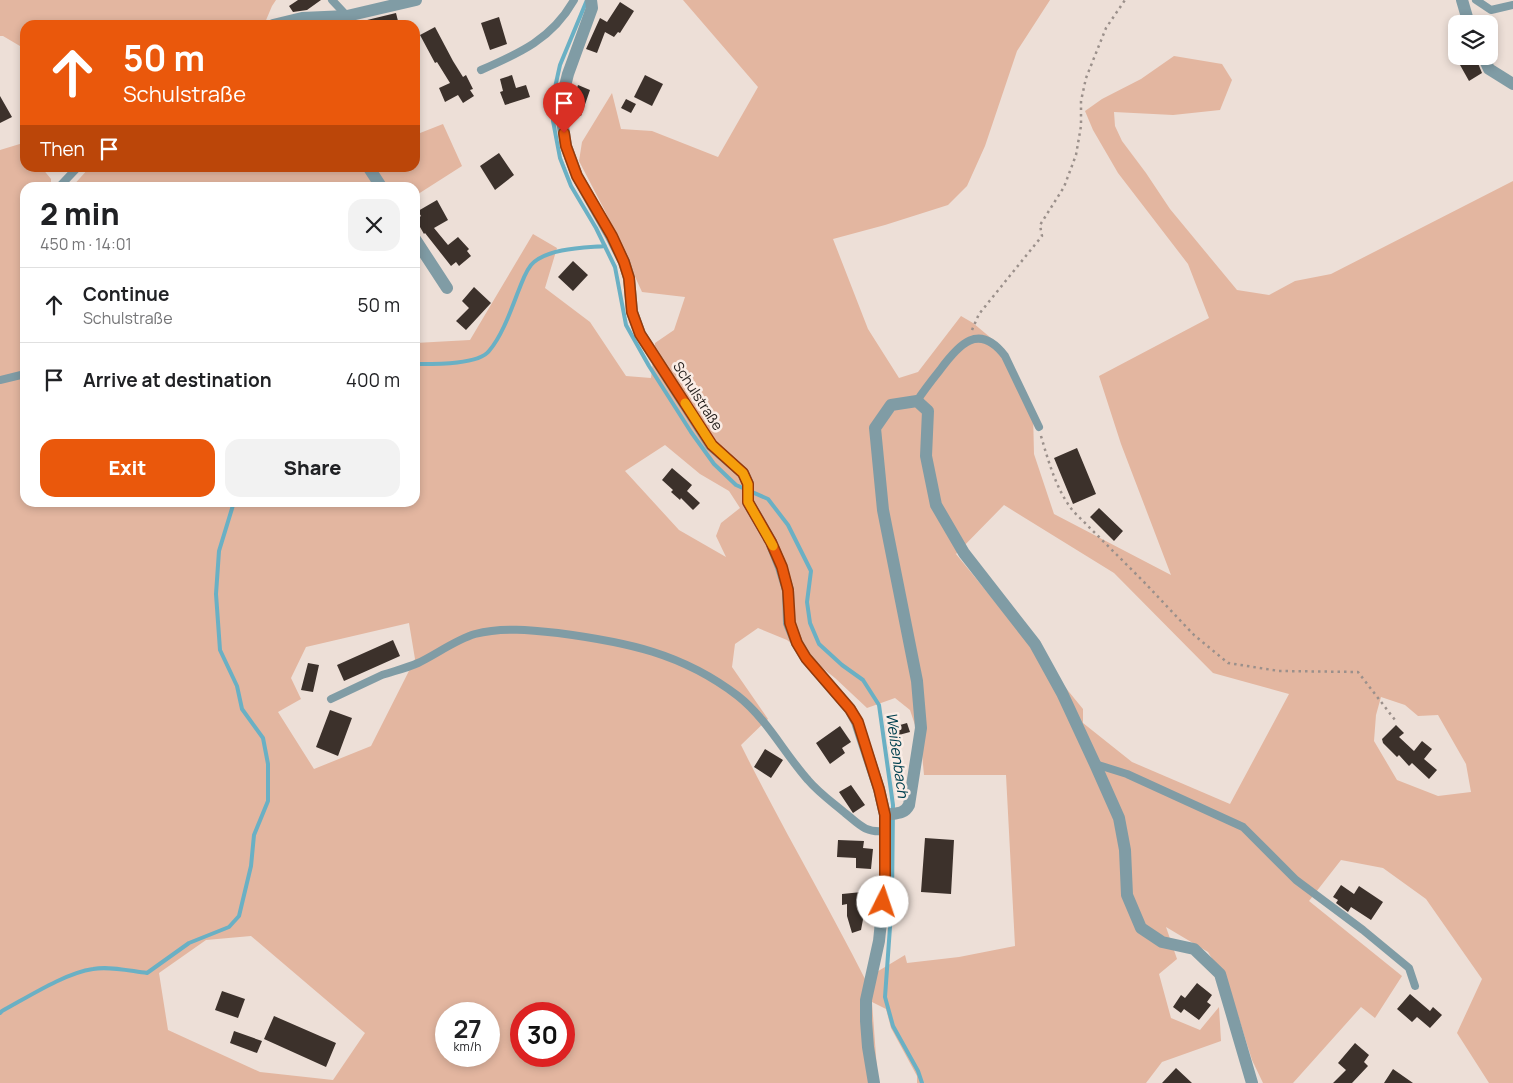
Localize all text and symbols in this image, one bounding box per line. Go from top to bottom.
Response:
map controls [1448,15,1498,65]
button: layers [1448,15,1498,65]
text: 50 m [123,34,205,82]
icon: ahead [40,40,105,105]
text: Schulstraße [123,79,246,109]
pin [543,82,585,133]
icon: arrive [550,89,578,117]
icon: arrive [95,135,123,163]
text: Then [40,136,85,162]
text: 2 min [40,193,120,234]
button: close [348,199,400,251]
text: 450 m · 14:01 [40,233,132,255]
text: Continue [83,281,169,307]
icon: ahead [40,291,68,319]
text: 50 m [358,292,400,318]
text: Schulstraße [83,307,173,329]
street label: Schulstraße [669,358,728,434]
icon: arrive [40,366,68,394]
text: Arrive at destination [83,367,272,393]
text: 400 m [346,367,400,393]
button: Exit [40,439,215,497]
button: Share [225,439,400,497]
water label: Weißenbach [881,711,914,800]
position arrow [856,875,908,927]
speed limit sign: 30 [510,1002,575,1067]
text: 27 [453,1011,482,1046]
text: km/h [454,1038,481,1055]

